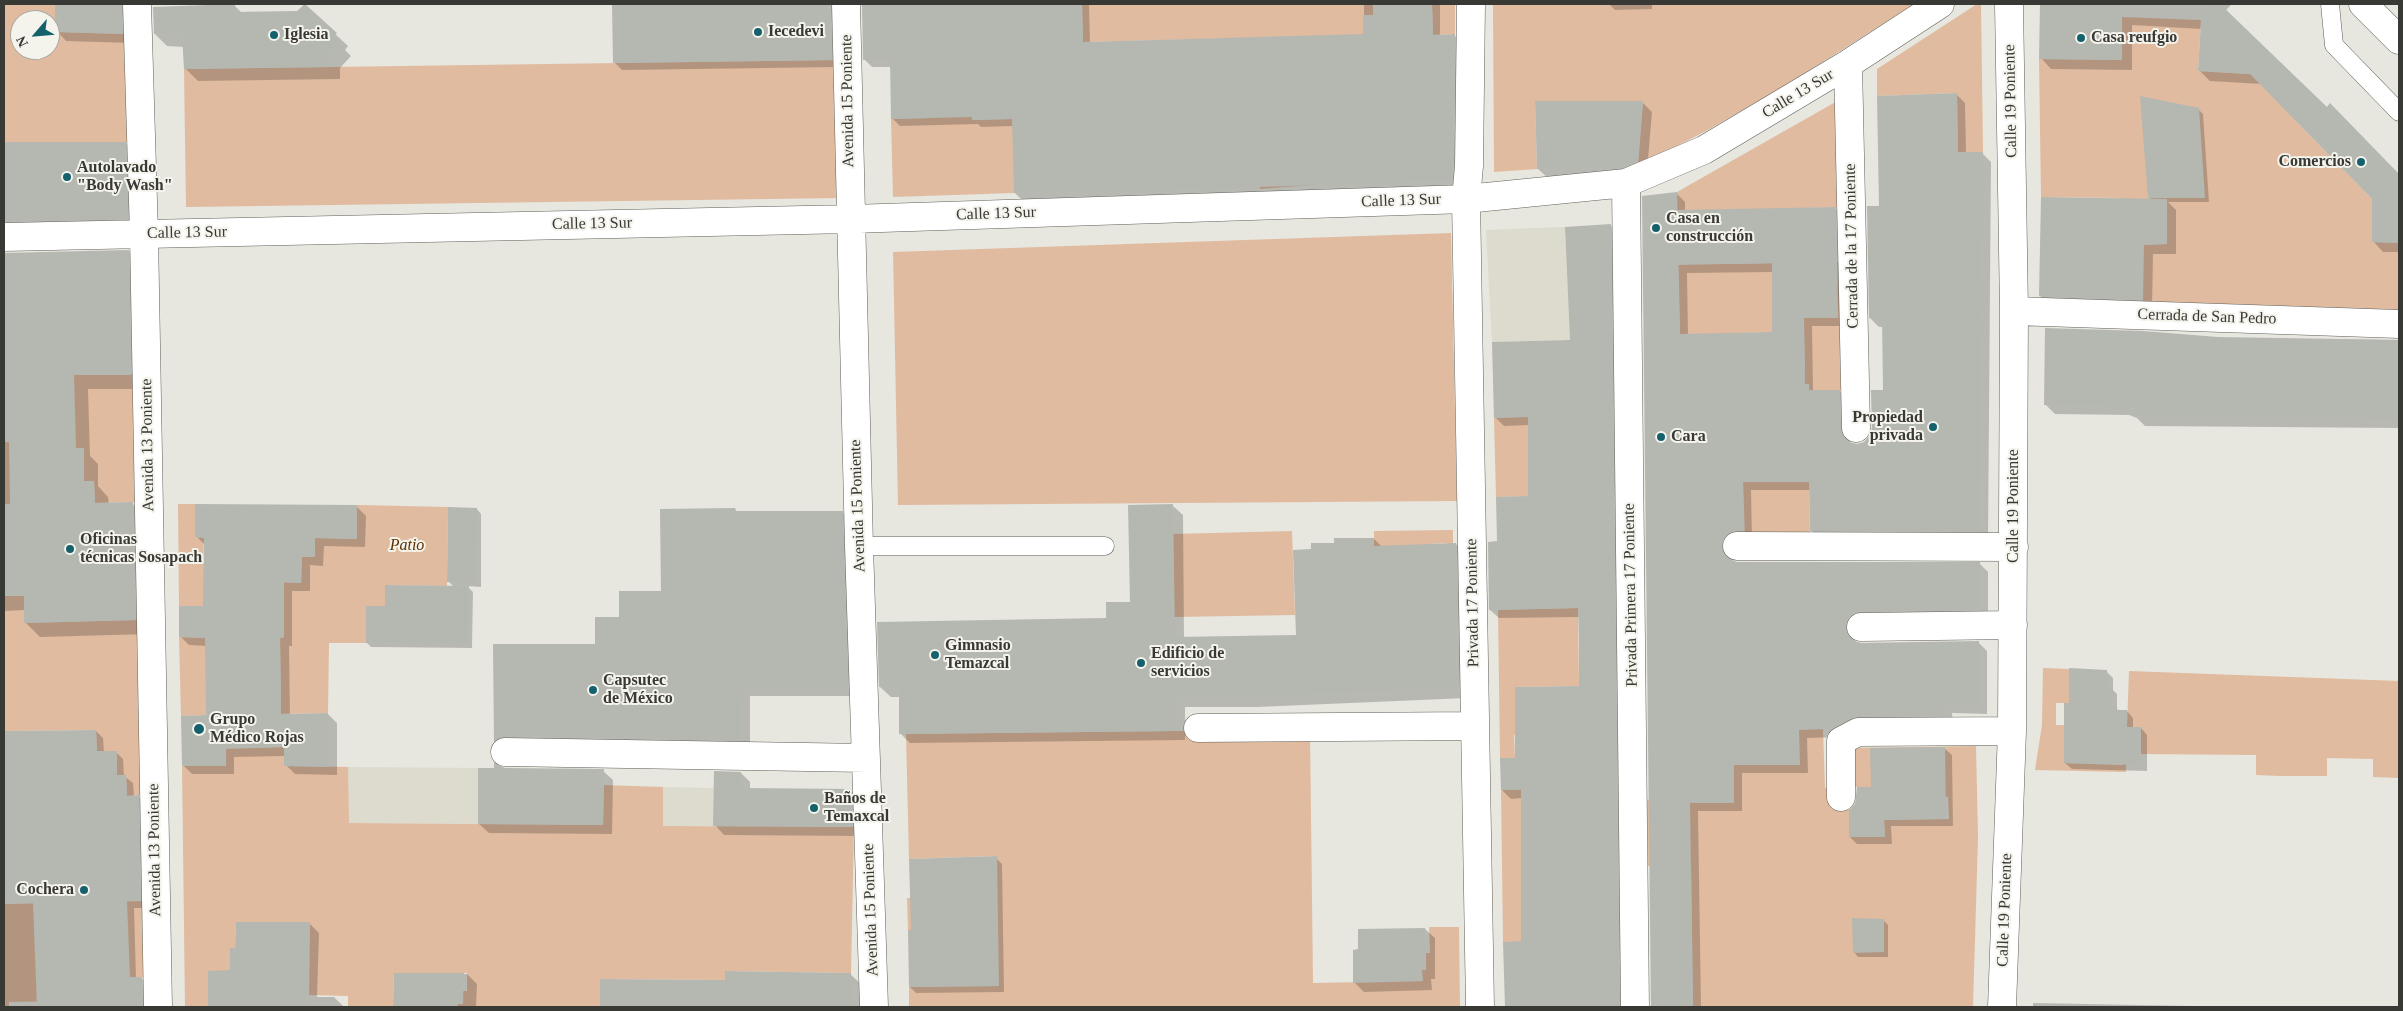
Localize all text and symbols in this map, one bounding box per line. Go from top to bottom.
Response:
north arrow [10,10,60,60]
place label: Iecedevi [768,22,824,42]
place label: Iglesia [284,25,328,45]
marker: Iecedevi [752,26,764,38]
place label: Casa reufgio [2091,28,2177,48]
marker: Iglesia [268,29,280,41]
marker: Casa reufgio [2075,32,2087,44]
text: N [13,34,31,49]
street label: Avenida 15 Poniente [837,34,859,168]
street label: Calle 19 Poniente [2000,44,2022,158]
street label: Calle 13 Sur [1759,65,1837,123]
place label: Comercios [2278,152,2351,172]
marker: Comercios [2355,156,2367,168]
place label: Autolavado "Body Wash" [77,158,173,196]
street label: Cerrada de la 17 Poniente [1841,163,1863,329]
marker: Autolavado "Body Wash" [61,171,73,183]
street label: Calle 13 Sur [1361,190,1441,212]
street label: Calle 13 Sur [956,203,1036,225]
place label: Casa en construcción [1666,209,1753,247]
street label: Calle 13 Sur [552,214,632,234]
marker: Casa en construcción [1650,222,1662,234]
street label: Calle 13 Sur [147,223,227,243]
street label: Cerrada de San Pedro [2137,305,2277,329]
street label: Avenida 13 Poniente [137,378,159,512]
place label: Propiedad privada [1852,408,1923,446]
marker: Propiedad privada [1927,421,1939,433]
place label: Cara [1671,427,1706,447]
marker: Cara [1655,431,1667,443]
street label: Avenida 15 Poniente [846,439,870,573]
street label: Calle 19 Poniente [2004,449,2024,563]
street label: Privada Primera 17 Poniente [1620,503,1642,687]
place label: Oficinas técnicas Sosapach [80,530,202,568]
park label: Patio [390,536,424,556]
street label: Privada 17 Poniente [1462,538,1484,668]
marker: Oficinas técnicas Sosapach [64,543,76,555]
place label: Gimnasio Temazcal [945,636,1011,674]
place label: Edificio de servicios [1151,644,1224,682]
marker: Gimnasio Temazcal [929,649,941,661]
marker: Edificio de servicios [1135,657,1147,669]
place label: Capsutec de México [603,671,673,709]
marker: Capsutec de México [587,684,599,696]
place label: Grupo Médico Rojas [210,710,304,748]
marker: Grupo Médico Rojas [192,722,206,736]
street label: Avenida 13 Poniente [144,783,166,917]
place label: Baños de Temaxcal [824,789,889,827]
marker: Baños de Temaxcal [808,802,820,814]
street label: Avenida 15 Poniente [859,843,883,977]
street label: Calle 19 Poniente [1993,853,2017,967]
place label: Cochera [16,880,74,900]
marker: Cochera [78,884,90,896]

